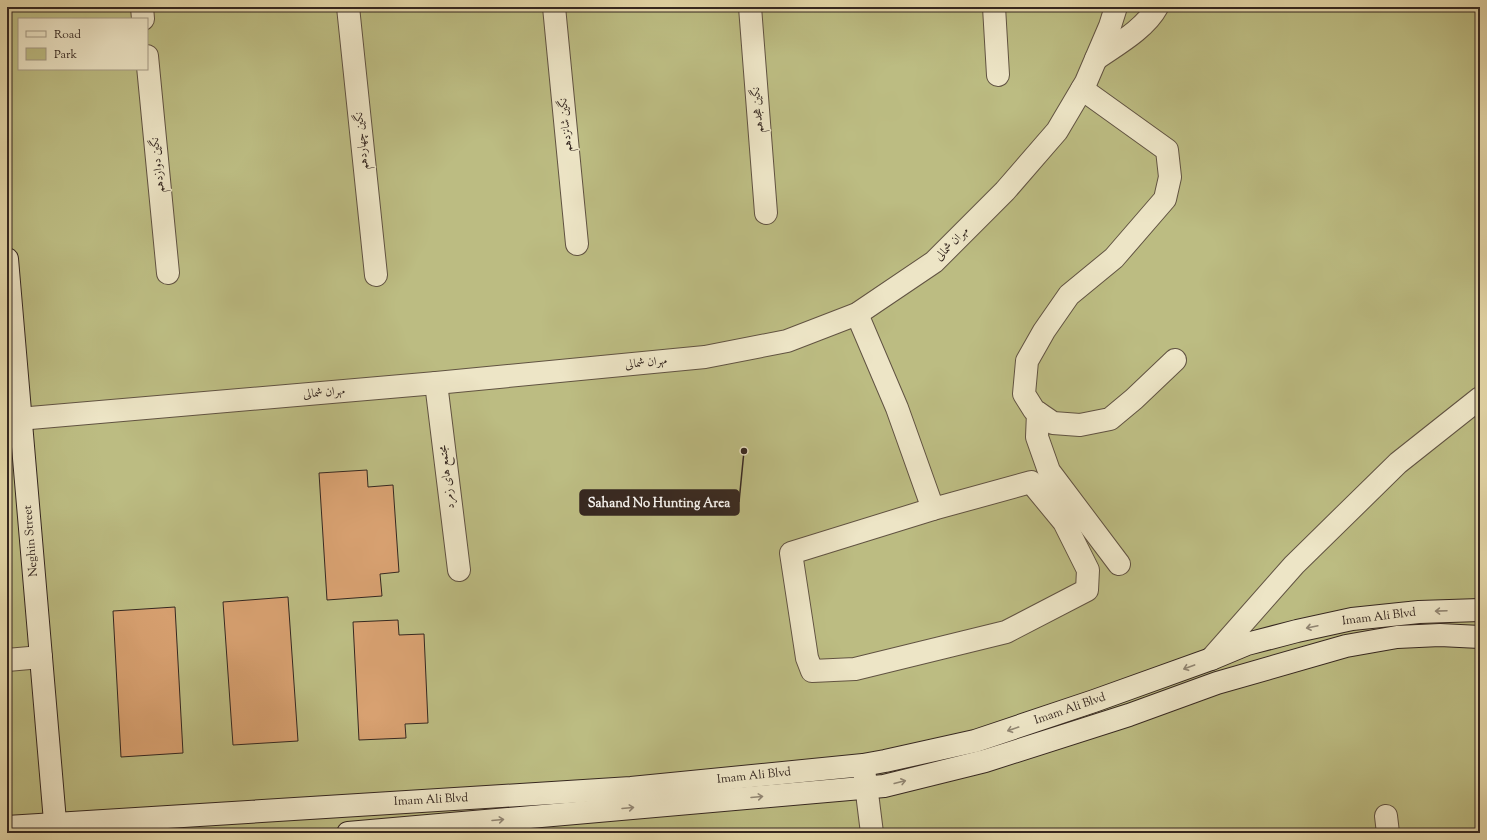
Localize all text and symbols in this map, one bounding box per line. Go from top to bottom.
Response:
legend [18,18,148,70]
text: Road [54,26,81,44]
text: Park [54,46,77,64]
street label: نگین هجدهم [747,86,770,134]
street label: نگین شانزدهم [554,97,579,153]
street label: نگین چهاردهم [350,111,375,171]
street label: نگین دوازدهم [146,136,171,194]
street label: مهران شمالی [931,222,974,265]
street label: مهران شمالی [624,352,668,374]
street label: مهران شمالی [302,382,346,404]
street label: مجتمع های زمرد [434,443,461,510]
callout: Sahand No Hunting Area [580,490,739,515]
text: Sahand No Hunting Area [588,495,730,513]
street label: Neghin Street [19,504,43,578]
street label: Imam Ali Blvd [1341,604,1417,630]
one-way arrow [1435,607,1448,614]
one-way arrow [1306,624,1319,632]
one-way arrow [1183,663,1195,671]
street label: Imam Ali Blvd [1032,688,1108,730]
one-way arrow [1008,725,1020,733]
street label: Imam Ali Blvd [716,763,792,789]
one-way arrow [893,778,906,785]
street label: Imam Ali Blvd [393,789,469,811]
one-way arrow [750,793,763,801]
one-way arrow [621,805,634,812]
one-way arrow [491,816,504,823]

